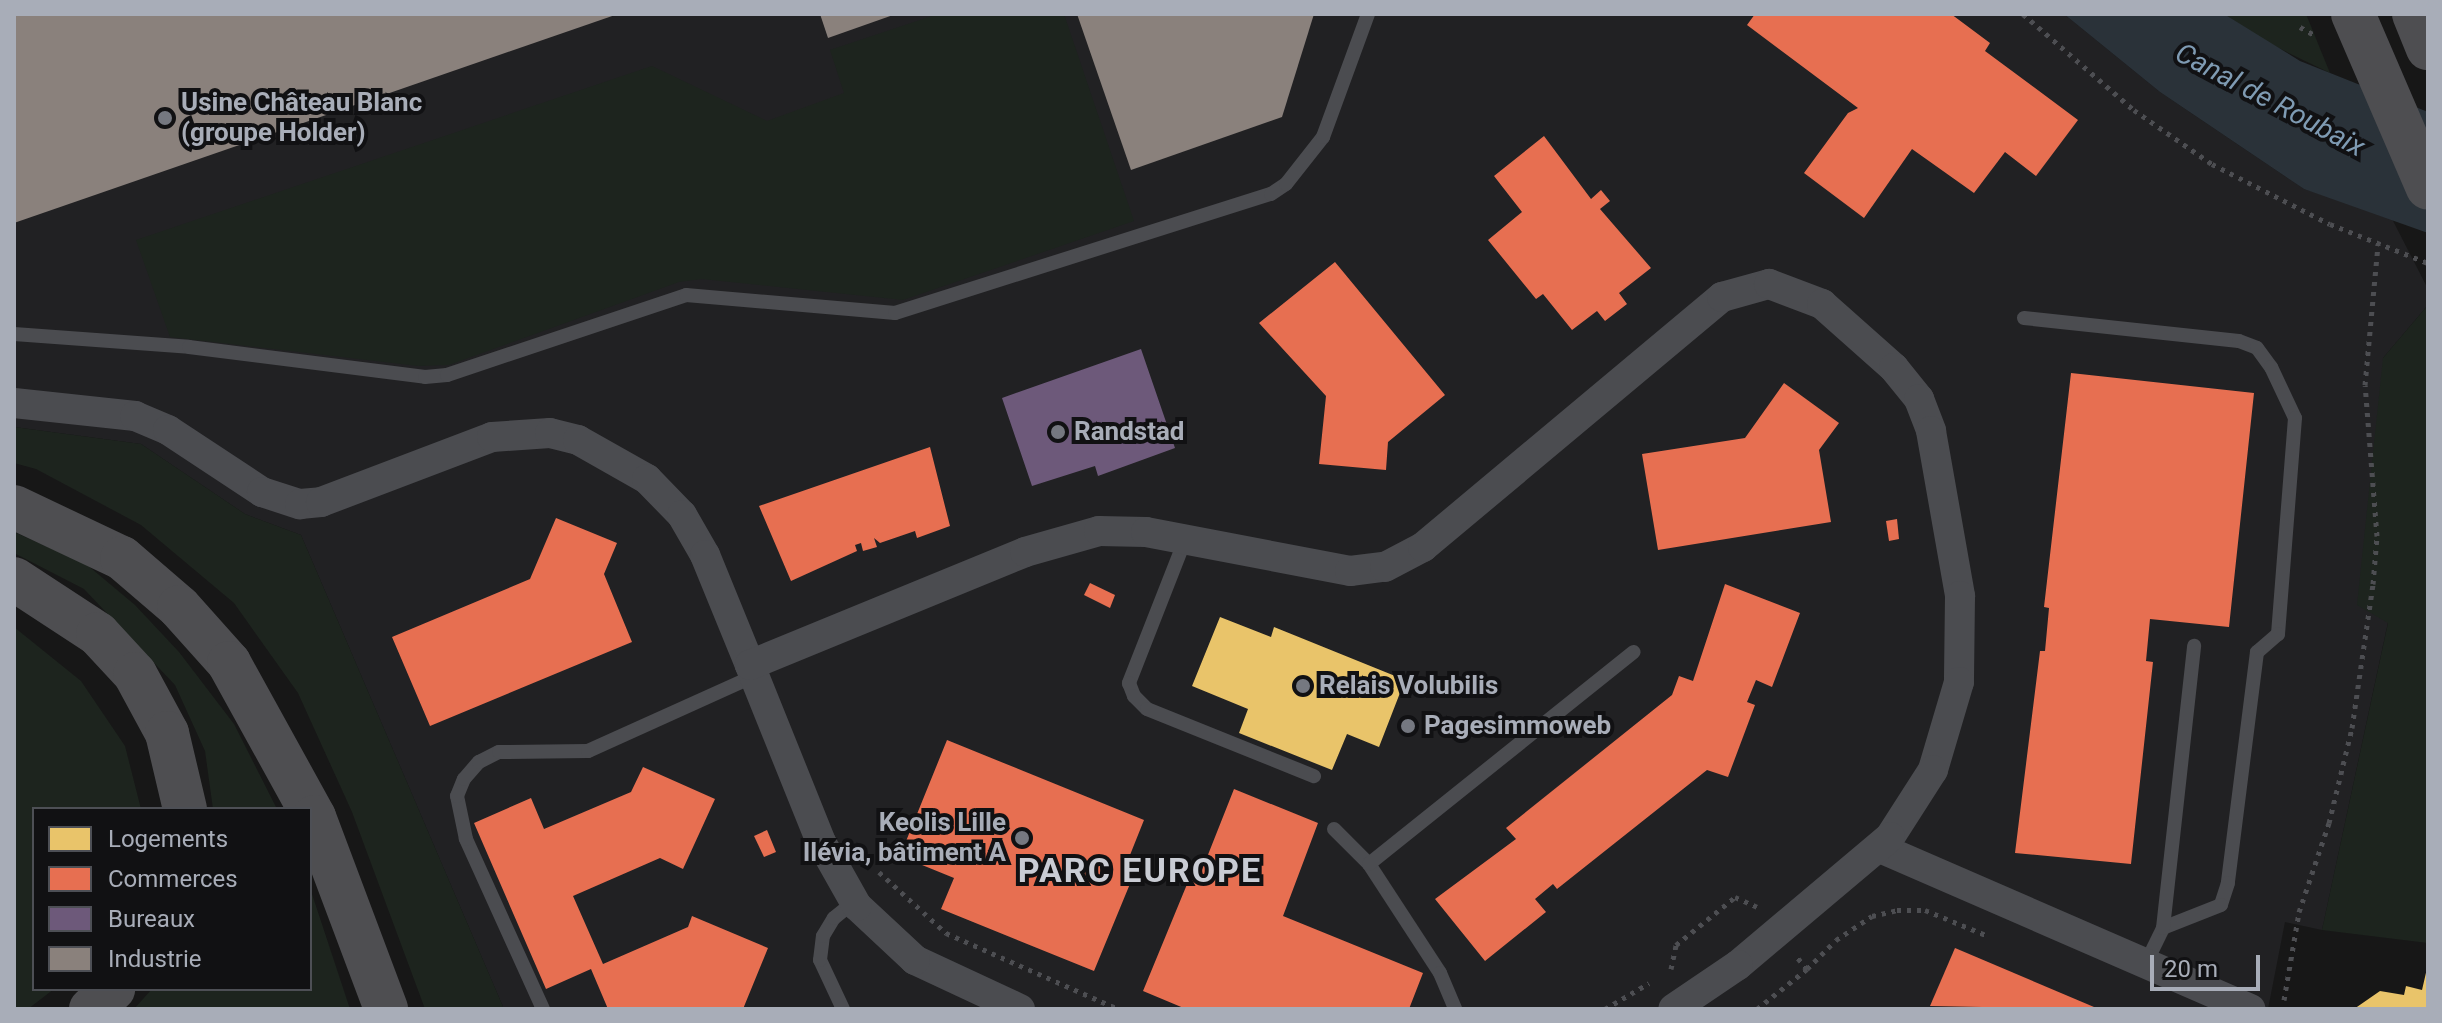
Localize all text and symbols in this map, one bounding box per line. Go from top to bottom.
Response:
water label: Canal de Roubaix [2170,36,2370,164]
place label: Usine Château Blanc (groupe Holder) [181,87,422,148]
marker: Usine Château Blanc (groupe Holder) [156,109,174,127]
place label: Randstad [1074,416,1184,448]
marker: Randstad [1049,423,1067,441]
place label: Relais Volubilis [1319,670,1498,702]
marker: Relais Volubilis [1294,677,1312,695]
place label: Pagesimmoweb [1424,710,1611,742]
marker: Pagesimmoweb [1399,717,1417,735]
legend [32,807,312,991]
place label: Keolis Lille Ilévia, bâtiment A [803,807,1006,868]
text: Logements [108,825,228,853]
marker: Keolis Lille Ilévia, bâtiment A [1013,829,1031,847]
district label: PARC EUROPE [1018,851,1262,891]
text: Commerces [108,865,238,893]
text: Bureaux [108,905,195,933]
scale bar [2154,939,2264,989]
text: Industrie [108,945,201,973]
text: 20 m [2164,955,2218,983]

